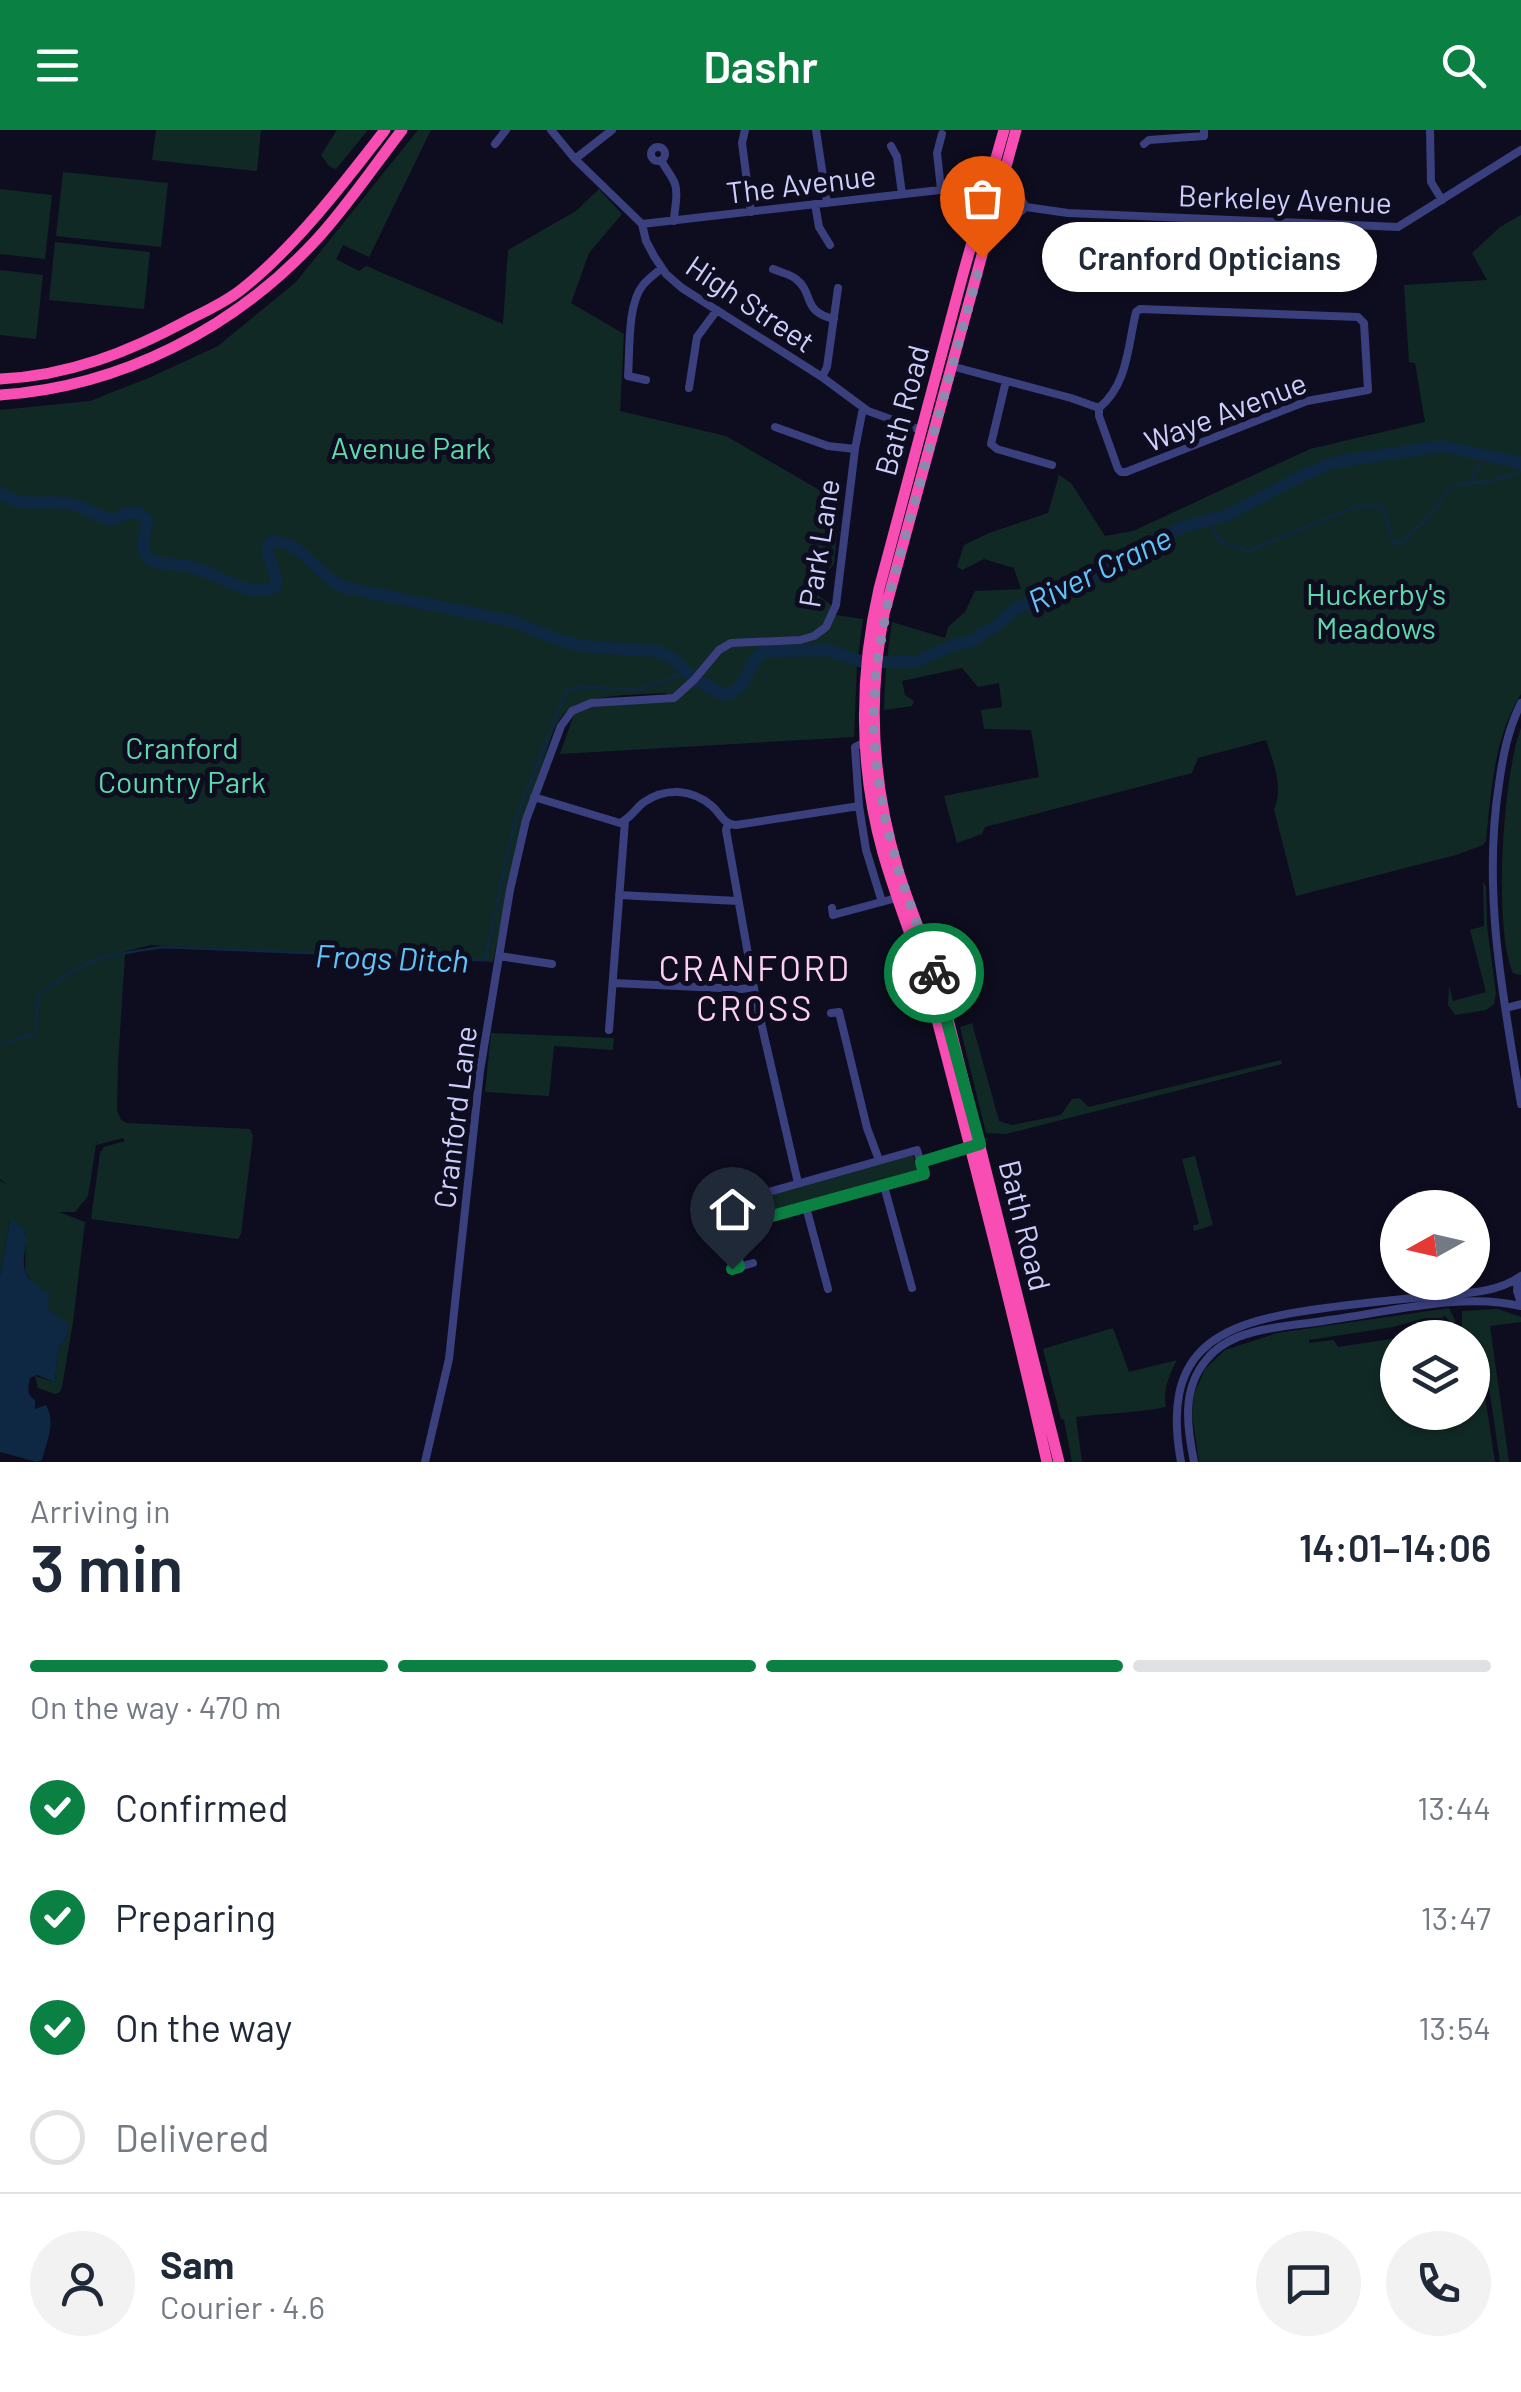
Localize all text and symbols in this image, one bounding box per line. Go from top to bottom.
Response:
icon: menu [30,38,85,93]
text: Dashr [703,38,818,92]
icon: search [1436,38,1491,93]
street label: The Avenue [724,156,878,210]
pin [940,156,1025,259]
icon: bag [955,171,1010,226]
street label: Berkeley Avenue [1178,176,1392,220]
callout: Cranford Opticians [1042,223,1377,293]
text: Cranford Opticians [1078,238,1341,276]
street label: High Street [680,247,822,359]
street label: Bath Road [866,341,936,479]
street label: Waye Avenue [1139,364,1311,458]
park label: Avenue Park [331,429,491,465]
street label: Park Lane [790,476,846,610]
water label: River Crane [1021,517,1177,619]
park label: Huckerby's Meadows [1306,575,1446,645]
park label: Cranford Country Park [98,729,266,799]
courier [884,923,984,1023]
water label: Frogs Ditch [315,935,469,979]
district label: CRANFORD CROSS [659,946,851,1028]
icon: bike [907,946,962,1001]
street label: Cranford Lane [425,1024,483,1210]
street label: Bath Road [992,1156,1060,1294]
pin [690,1167,775,1270]
icon: home [705,1182,760,1237]
north arrow [1380,1190,1490,1300]
map controls [1380,1190,1490,1430]
button: layers [1380,1320,1490,1430]
text: Arriving in [30,1491,170,1529]
text: 14:01–14:06 [1299,1524,1491,1570]
text: 3 min [30,1527,183,1605]
text: On the way · 470 m [30,1687,282,1725]
icon: check [30,1780,85,1835]
text: Confirmed [115,1784,288,1830]
text: 13:44 [1417,1788,1491,1826]
icon: check [30,1890,85,1945]
text: Preparing [115,1894,276,1940]
text: 13:47 [1421,1898,1491,1936]
icon: check [30,2000,85,2055]
text: On the way [115,2004,292,2050]
text: 13:54 [1418,2008,1491,2046]
text: Delivered [115,2114,269,2160]
button: person [30,2231,135,2336]
button: chat [1256,2231,1361,2336]
button: phone [1386,2231,1491,2336]
text: Sam [160,2241,234,2287]
text: Courier · 4.6 [160,2287,325,2325]

